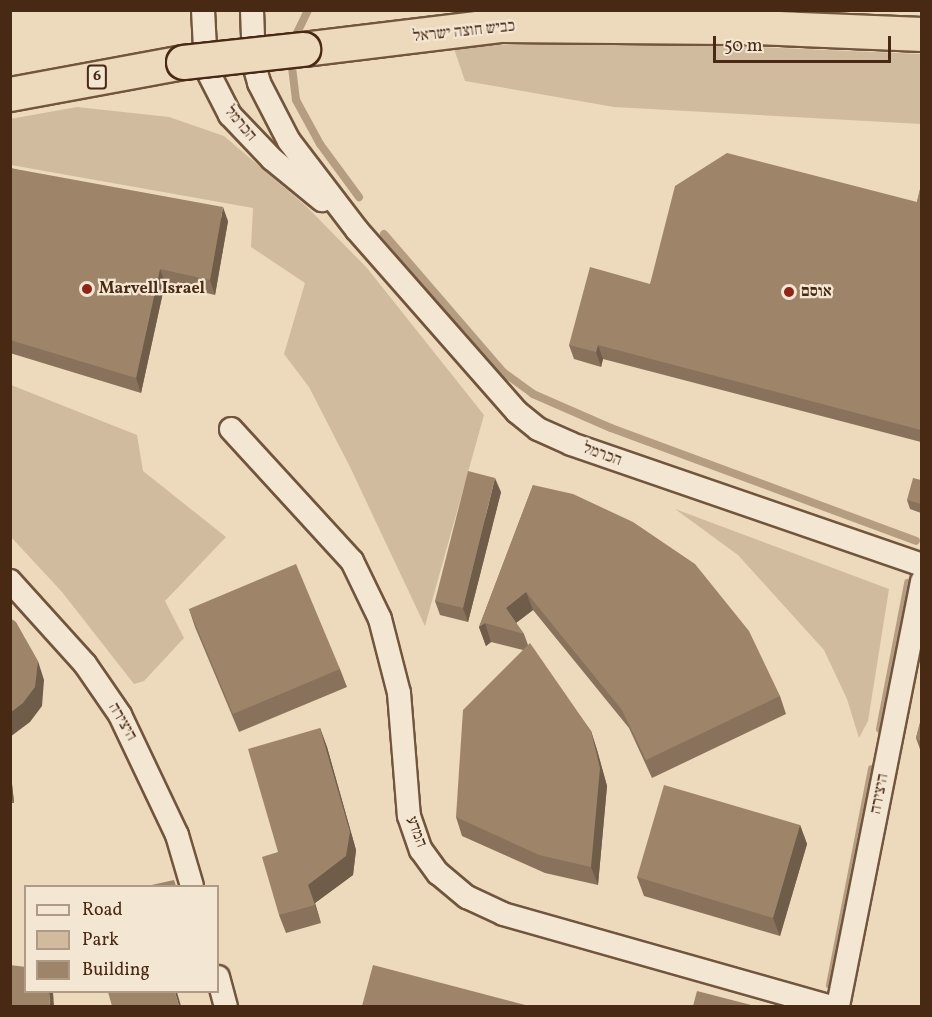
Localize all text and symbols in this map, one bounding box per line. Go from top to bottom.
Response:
street label: כביש חוצה ישראל [412,17,516,47]
scale bar [716,24,894,62]
text: 50 m [724,34,763,59]
road number: 6 [86,65,108,89]
street label: הכרמל [220,102,260,146]
place label: Marvell Israel [99,279,205,299]
marker: Marvell Israel [80,282,94,296]
place label: אוסם [801,282,832,302]
marker: אוסם [782,285,796,299]
street label: הכרמל [580,439,624,471]
street label: היצירה [104,700,140,744]
street label: היצירה [867,772,893,816]
street label: המדע [401,814,431,850]
legend [24,885,219,993]
text: Road [82,898,123,923]
text: Park [82,928,119,953]
text: Building [82,958,150,983]

